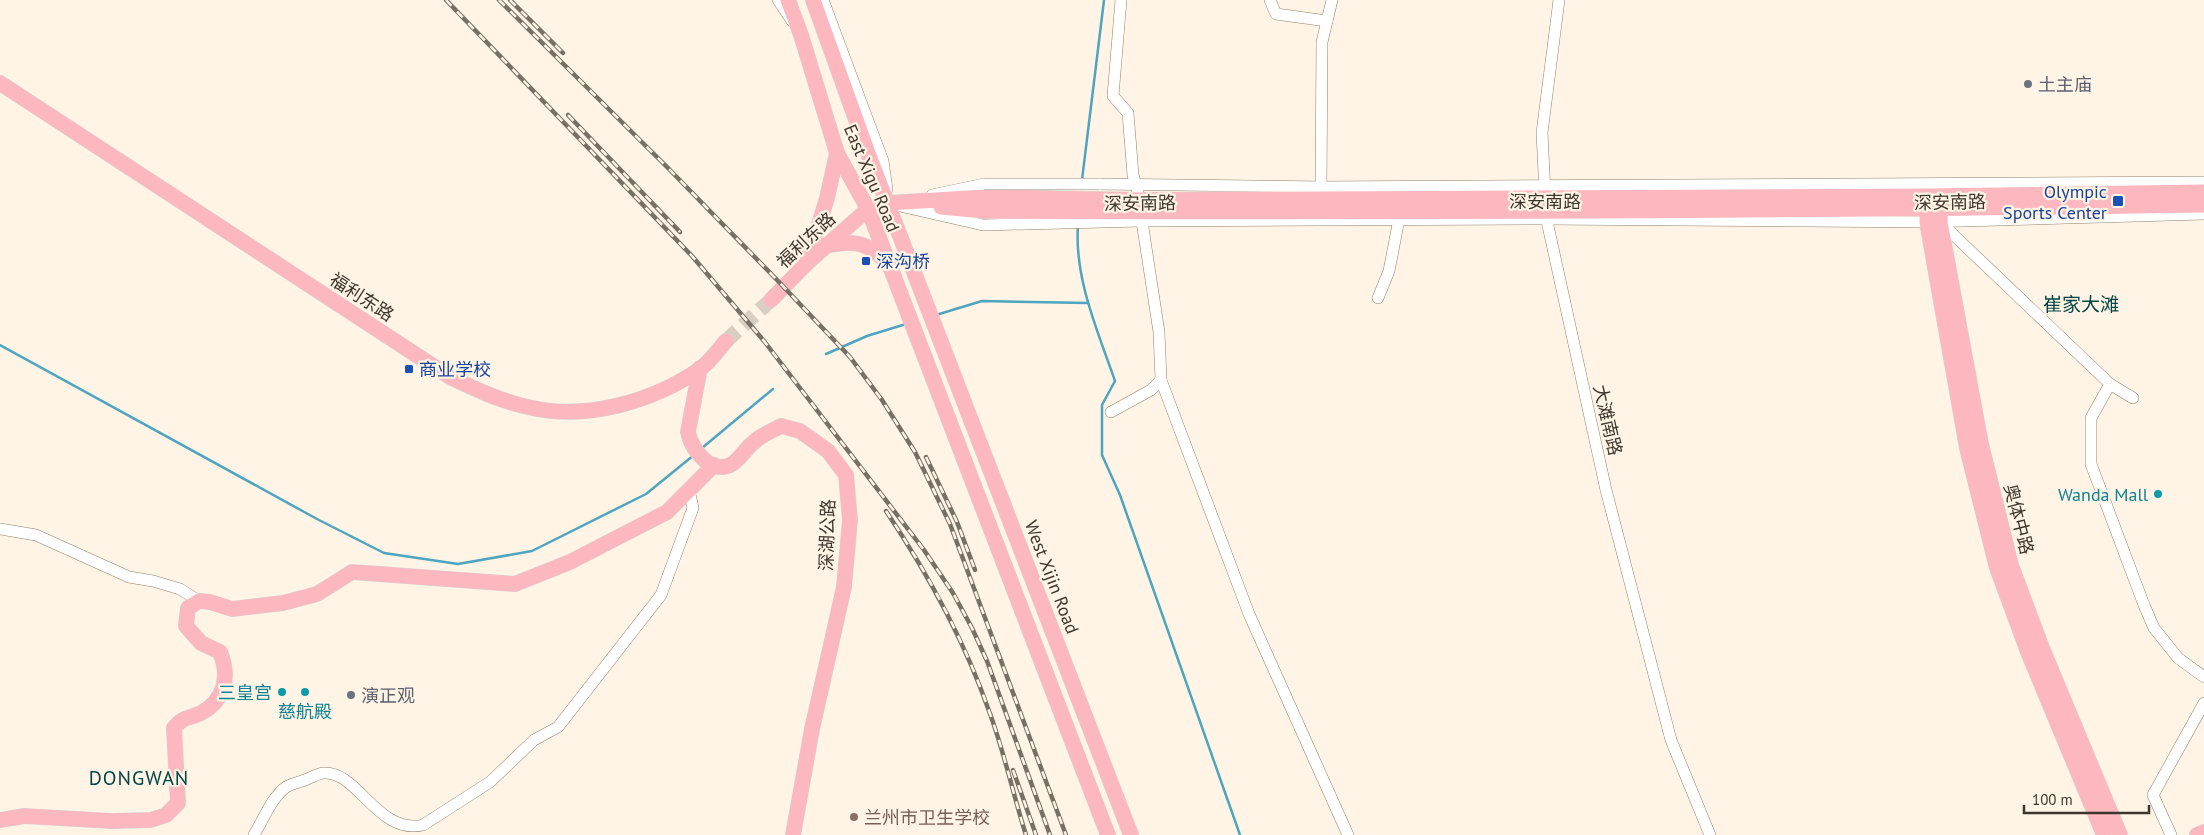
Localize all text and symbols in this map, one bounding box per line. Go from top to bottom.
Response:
place label: 土主庙 [2038,73,2092,96]
marker: 土主庙 [2022,78,2034,90]
street label: East Xigu Road [839,121,905,235]
place label: Olympic Sports Center [2003,180,2107,224]
street label: 深安南路 [1509,190,1581,213]
street label: 深安南路 [1914,190,1986,214]
street label: 深安南路 [1104,191,1176,215]
marker: Olympic Sports Center [2111,194,2125,208]
street label: 福利东路 [772,207,840,273]
place label: 深沟桥 [876,250,930,273]
marker: 深沟桥 [860,255,872,267]
street label: 福利东路 [326,268,398,326]
district label: 崔家大滩 [2043,292,2119,316]
place label: 商业学校 [419,358,491,381]
marker: 商业学校 [403,363,415,375]
street label: 大滩南路 [1589,382,1627,458]
street label: 奥体中路 [1999,481,2039,557]
place label: Wanda Mall [2058,483,2149,506]
marker: Wanda Mall [2152,488,2164,500]
street label: 深湖公路 [814,499,840,571]
street label: West Xijin Road [1020,517,1084,637]
place label: 三皇宫 [218,681,272,704]
place label: 演正观 [361,684,415,707]
marker: 三皇宫 [276,686,288,698]
marker: 慈航殿 [299,686,311,698]
marker: 演正观 [345,689,357,701]
place label: 慈航殿 [278,700,332,723]
district label: DONGWAN [89,765,189,791]
scale bar [2024,782,2149,814]
text: 100 m [2032,790,2073,809]
place label: 兰州市卫生学校 [864,806,990,829]
marker: 兰州市卫生学校 [848,811,860,823]

